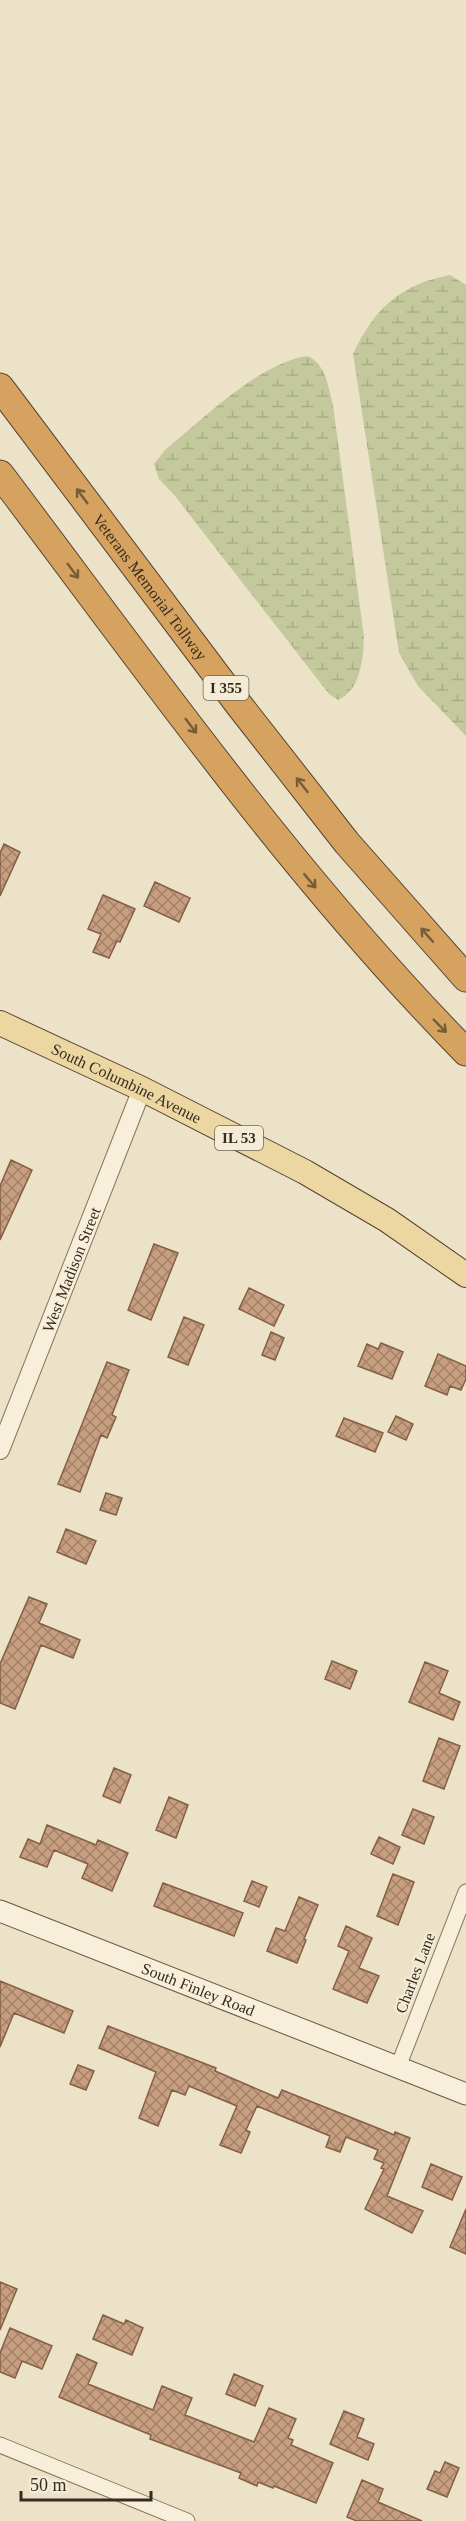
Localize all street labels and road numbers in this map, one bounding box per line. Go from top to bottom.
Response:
street label: Veterans Memorial Tollway [90,511,211,664]
road number: I 355 [204,676,248,700]
street label: South Columbine Avenue [49,1040,204,1126]
road number: IL 53 [215,1126,263,1150]
street label: West Madison Street [39,1204,103,1334]
street label: Charles Lane [392,1930,438,2016]
street label: South Finley Road [139,1959,257,2019]

